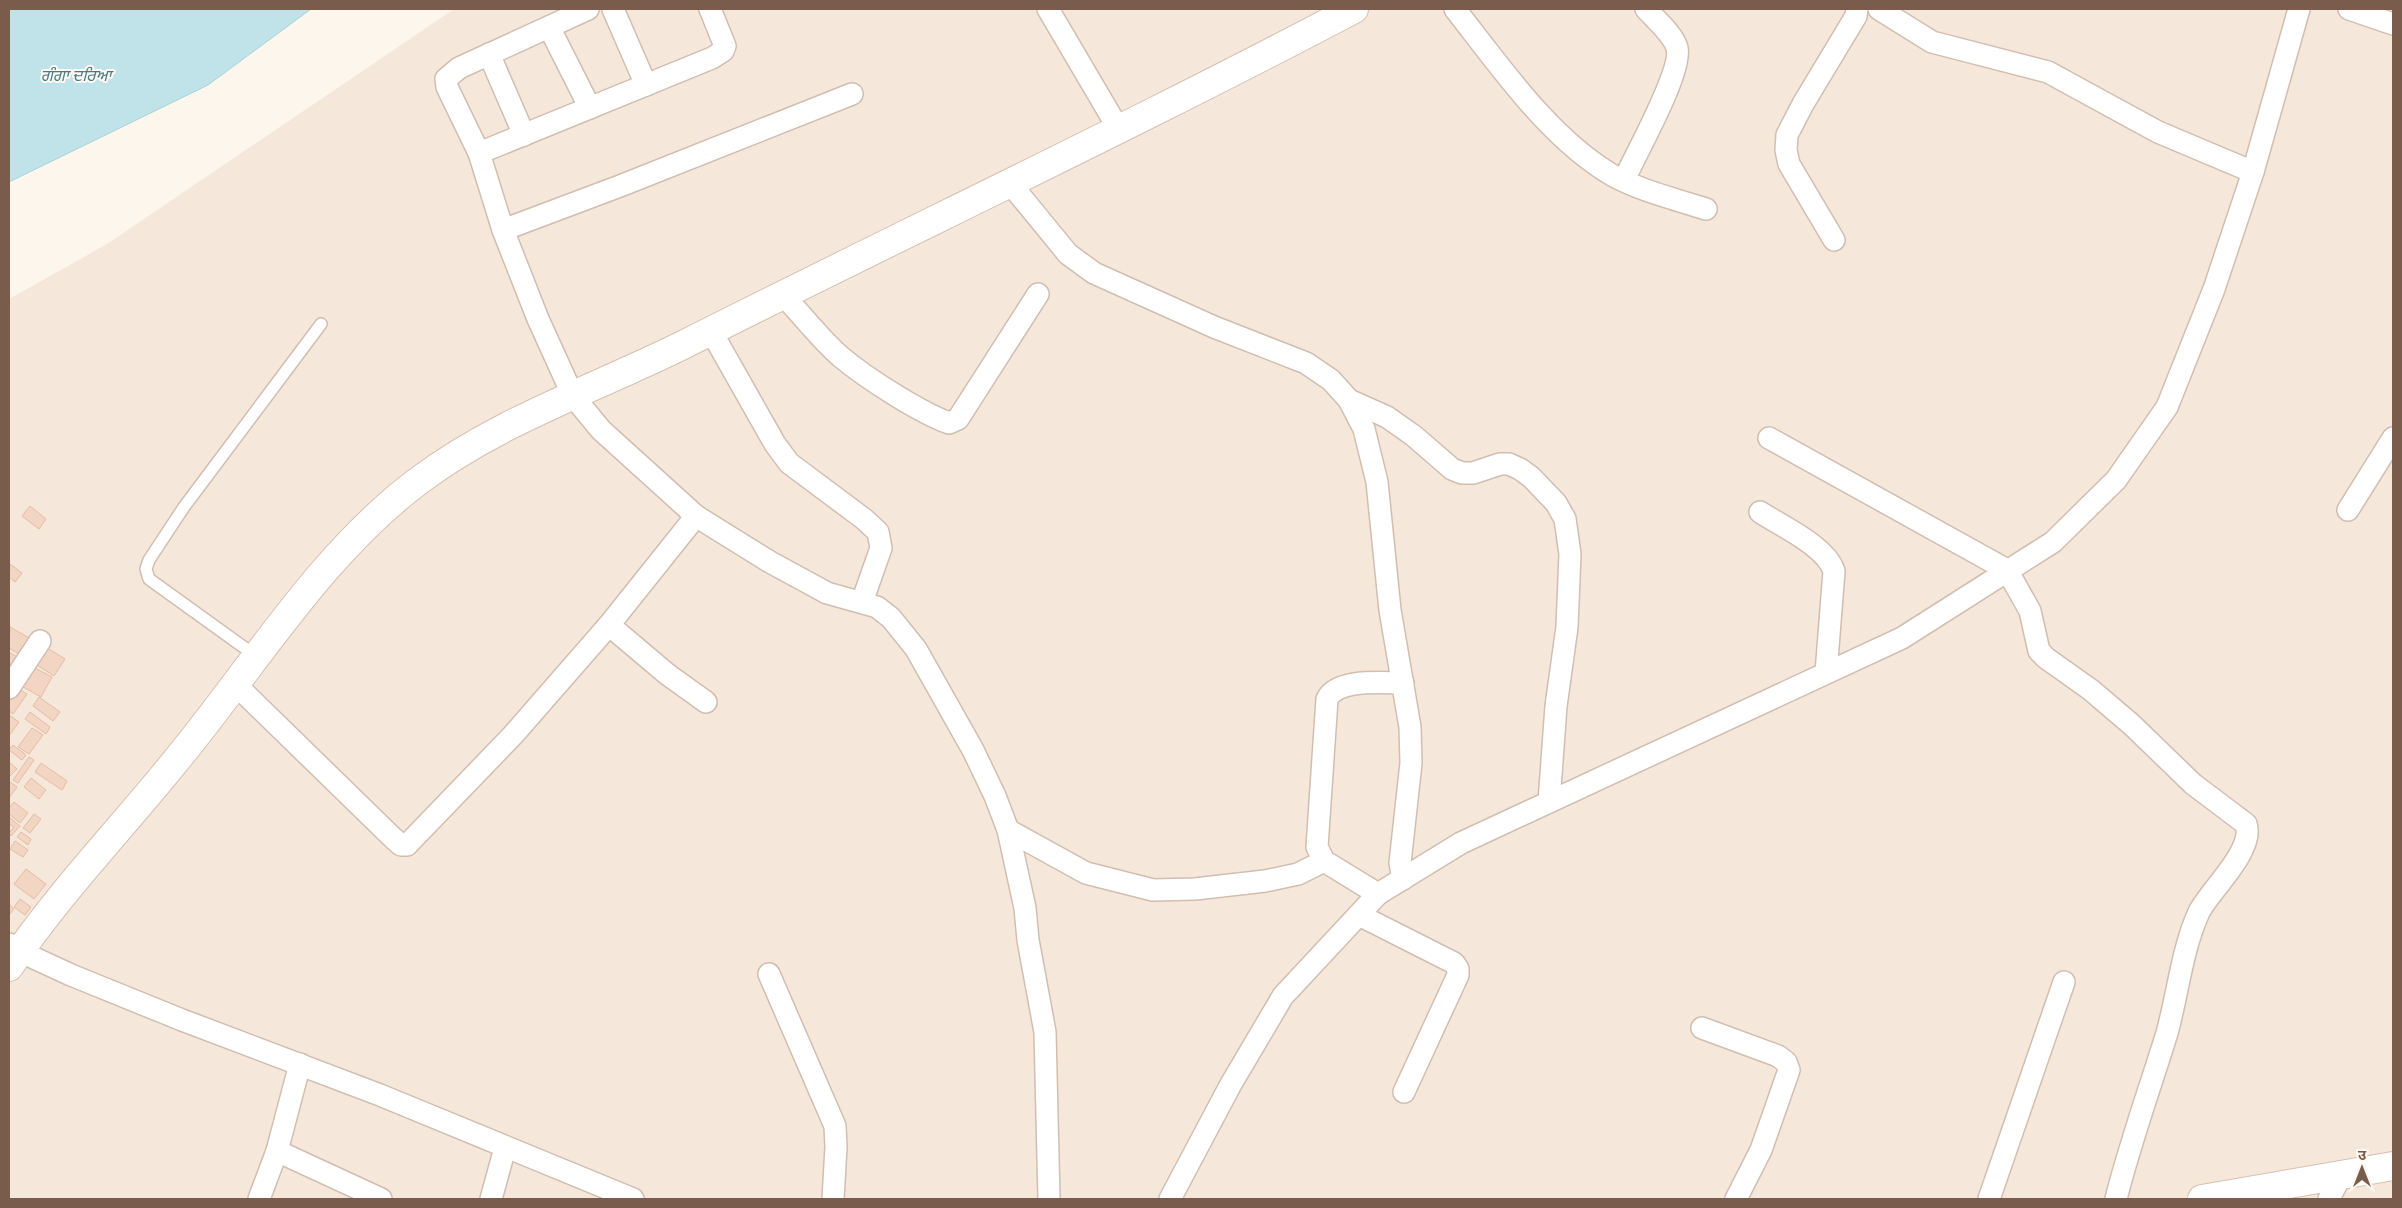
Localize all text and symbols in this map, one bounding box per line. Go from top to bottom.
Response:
water label: ਗੰਗਾ ਦਰਿਆ [41,66,115,84]
north arrow [2337,1143,2387,1193]
text: उ [2358,1147,2367,1163]

